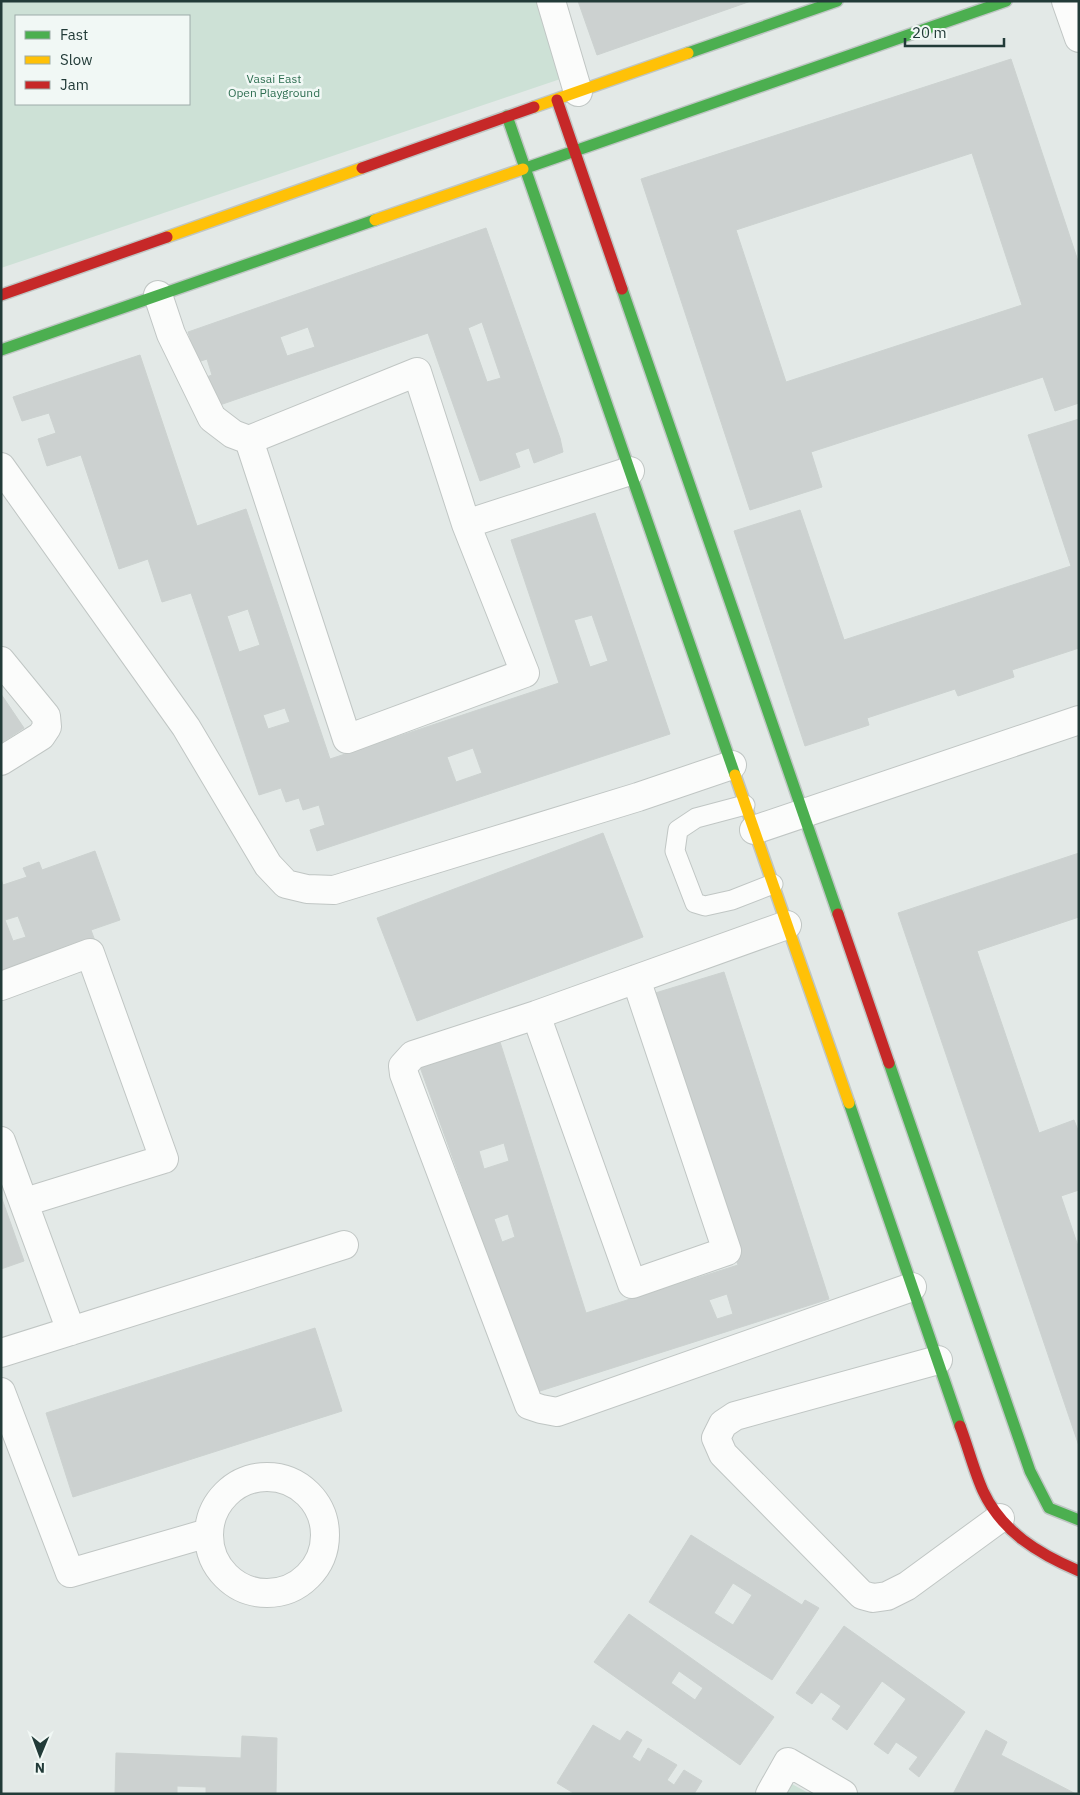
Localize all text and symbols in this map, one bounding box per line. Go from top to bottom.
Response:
legend [15,15,190,105]
scale bar [905,15,1004,47]
text: 20 m [912,23,947,42]
text: Fast [60,25,88,44]
text: Slow [60,50,93,69]
park label: Vasai East Open Playground [228,71,320,100]
text: Jam [60,75,89,94]
north arrow [15,1730,65,1780]
text: N [35,1759,45,1777]

